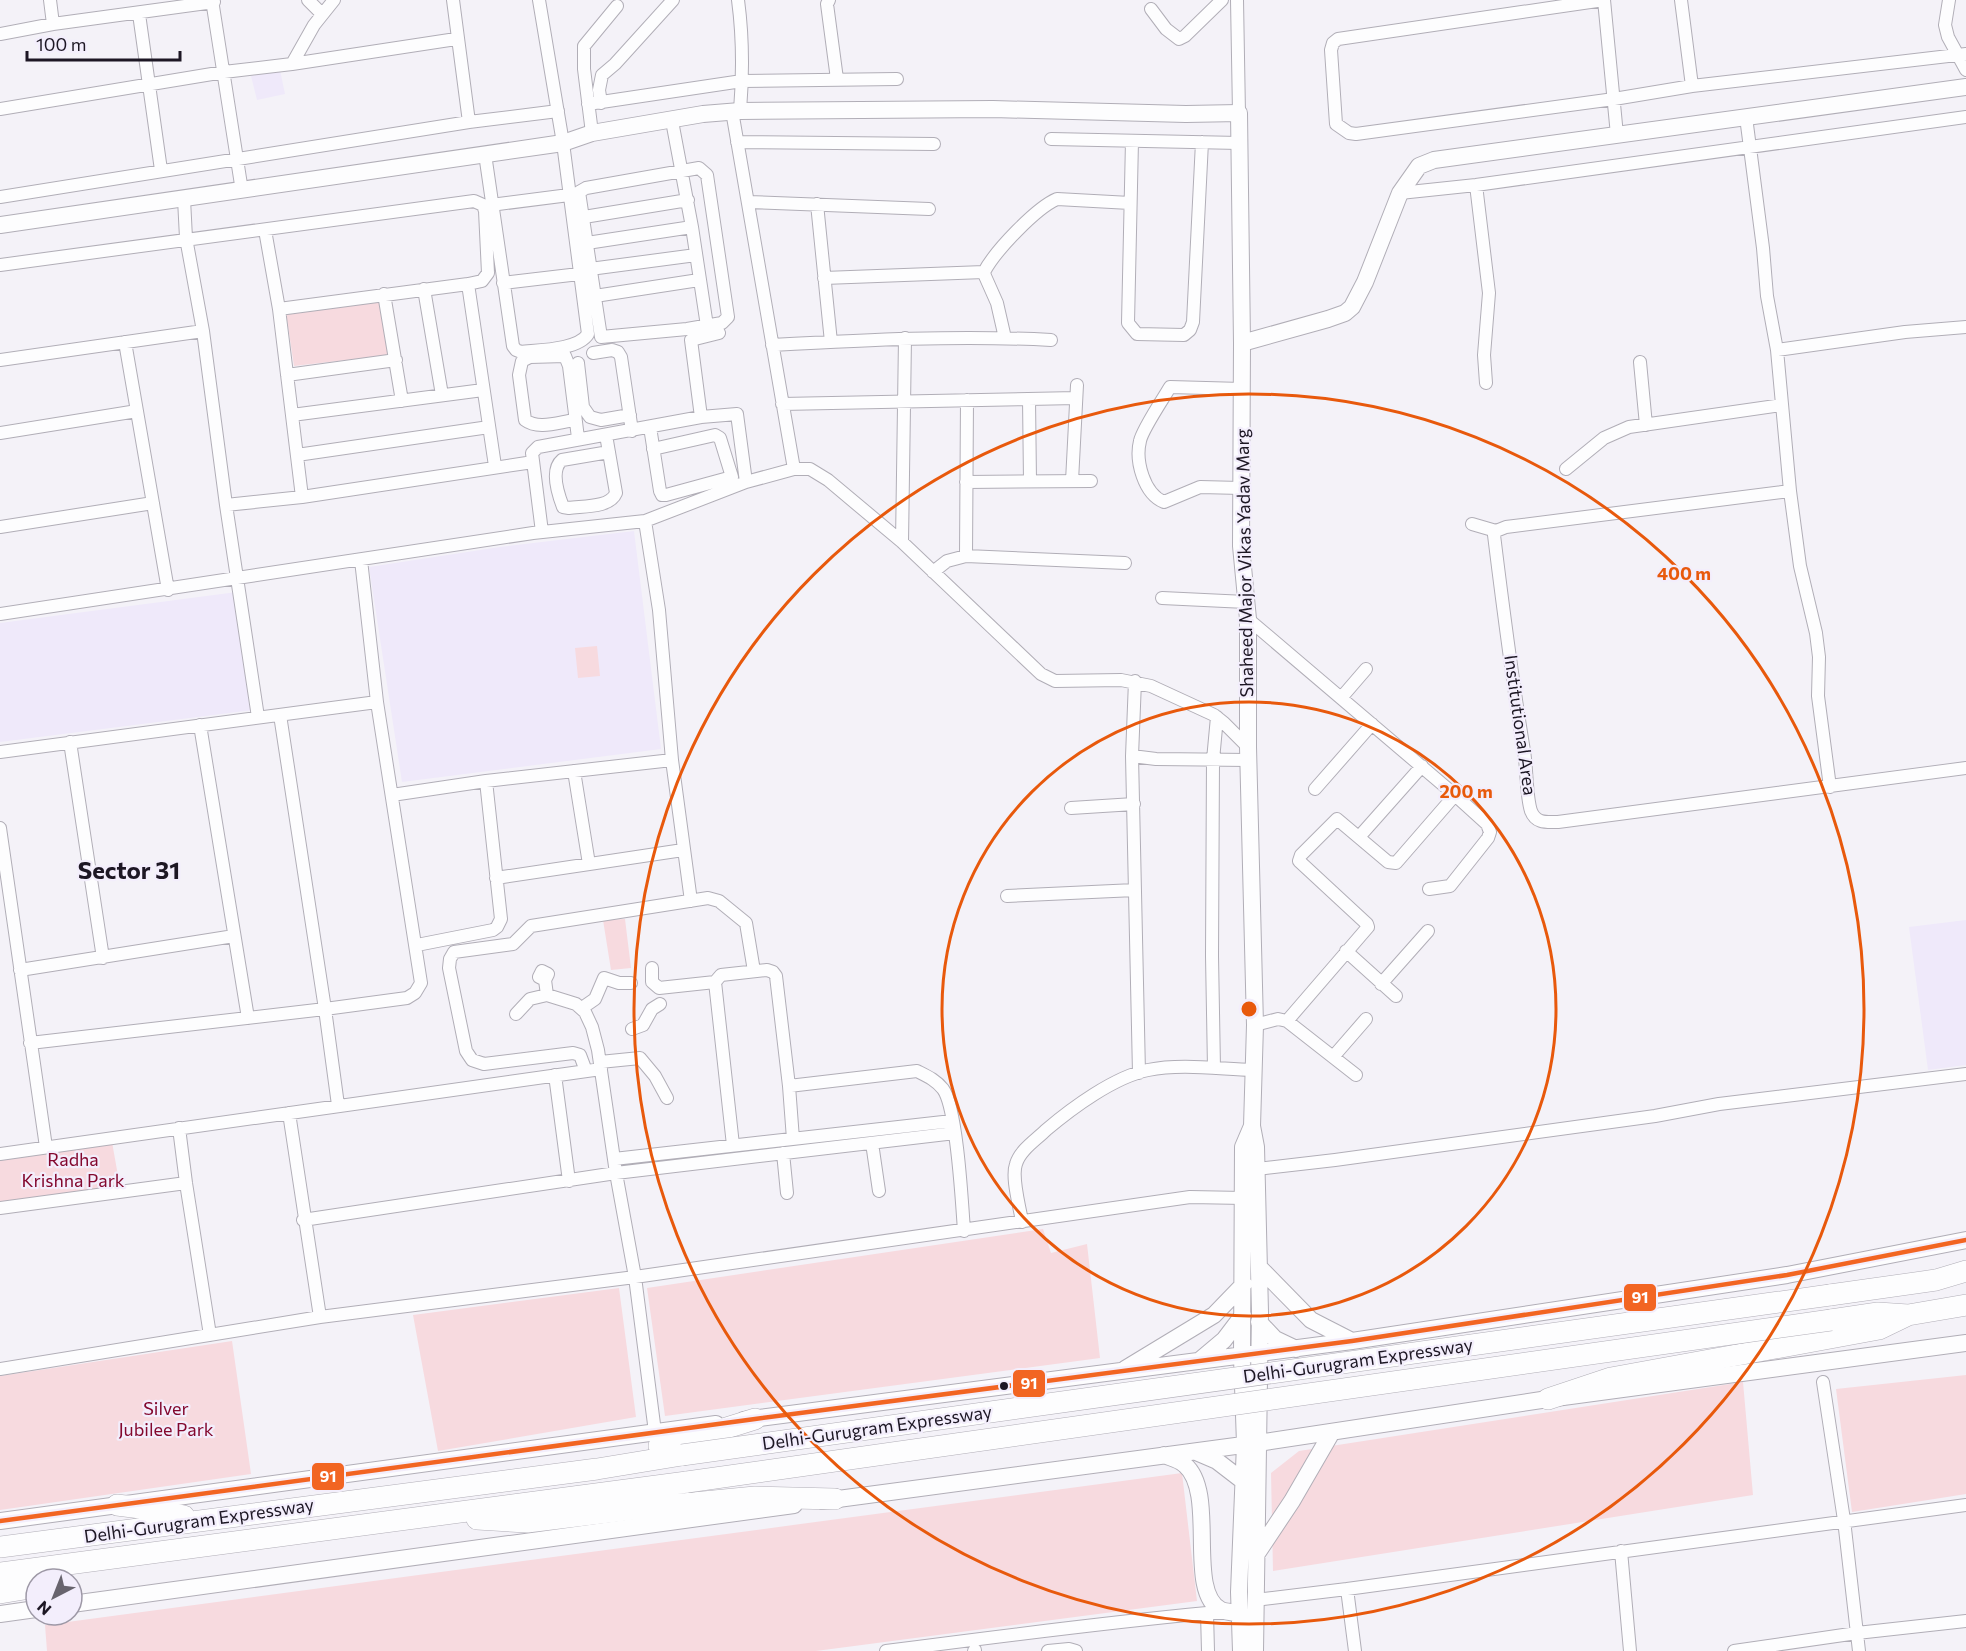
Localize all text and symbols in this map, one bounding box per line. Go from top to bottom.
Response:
scale bar [27,24,180,62]
text: 100 m [36,33,86,55]
street label: Shaheed Major Vikas Yadav Marg [1231,428,1257,698]
text: 400 m [1657,562,1711,584]
street label: Institutional Area [1500,653,1542,797]
text: 200 m [1439,780,1493,802]
district label: Sector 31 [78,855,180,884]
centre of rings [1239,999,1259,1019]
park label: Radha Krishna Park [21,1148,125,1191]
line badge: 91 [1623,1283,1657,1312]
text: 91 [1631,1287,1649,1306]
street label: Delhi-Gurugram Expressway [1242,1333,1474,1387]
line badge: 91 [1012,1369,1046,1398]
text: 91 [1020,1373,1038,1392]
unlabelled marker [998,1380,1010,1392]
park label: Silver Jubilee Park [118,1397,214,1440]
street label: Delhi-Gurugram Expressway [761,1400,993,1454]
line badge: 91 [311,1462,345,1491]
text: 91 [319,1466,337,1485]
street label: Delhi-Gurugram Expressway [83,1493,315,1547]
north arrow [24,1567,84,1627]
text: N [33,1597,54,1620]

